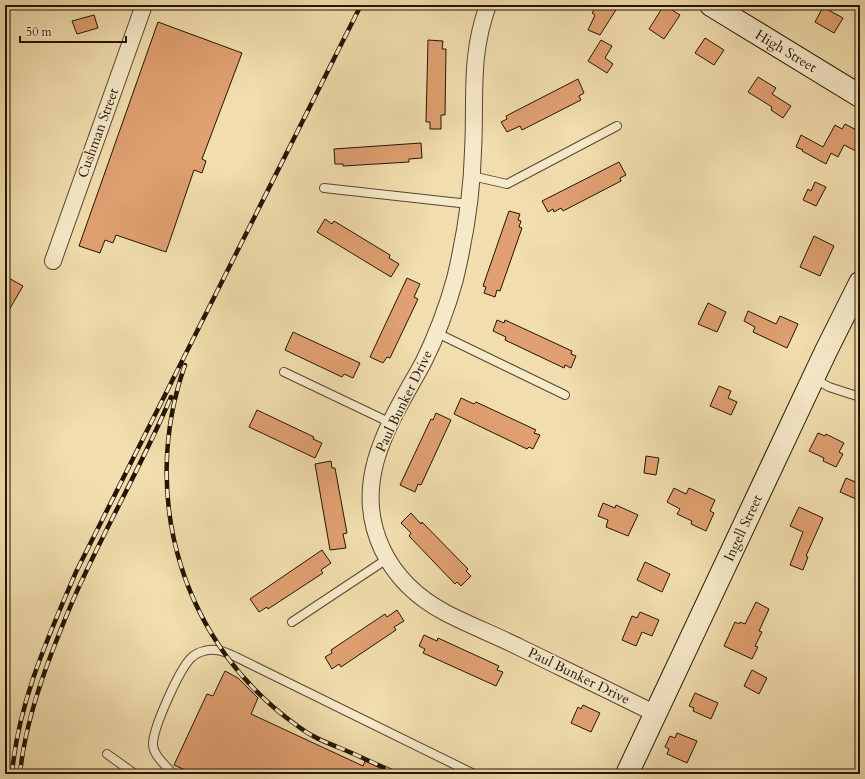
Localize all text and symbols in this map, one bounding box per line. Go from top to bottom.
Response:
scale bar [20,18,126,44]
text: 50 m [26,24,53,40]
street label: High Street [752,25,821,77]
street label: Cushman Street [73,85,123,180]
street label: Paul Bunker Drive [371,347,437,455]
street label: Ingell Street [719,491,767,564]
street label: Paul Bunker Drive [525,643,633,709]

